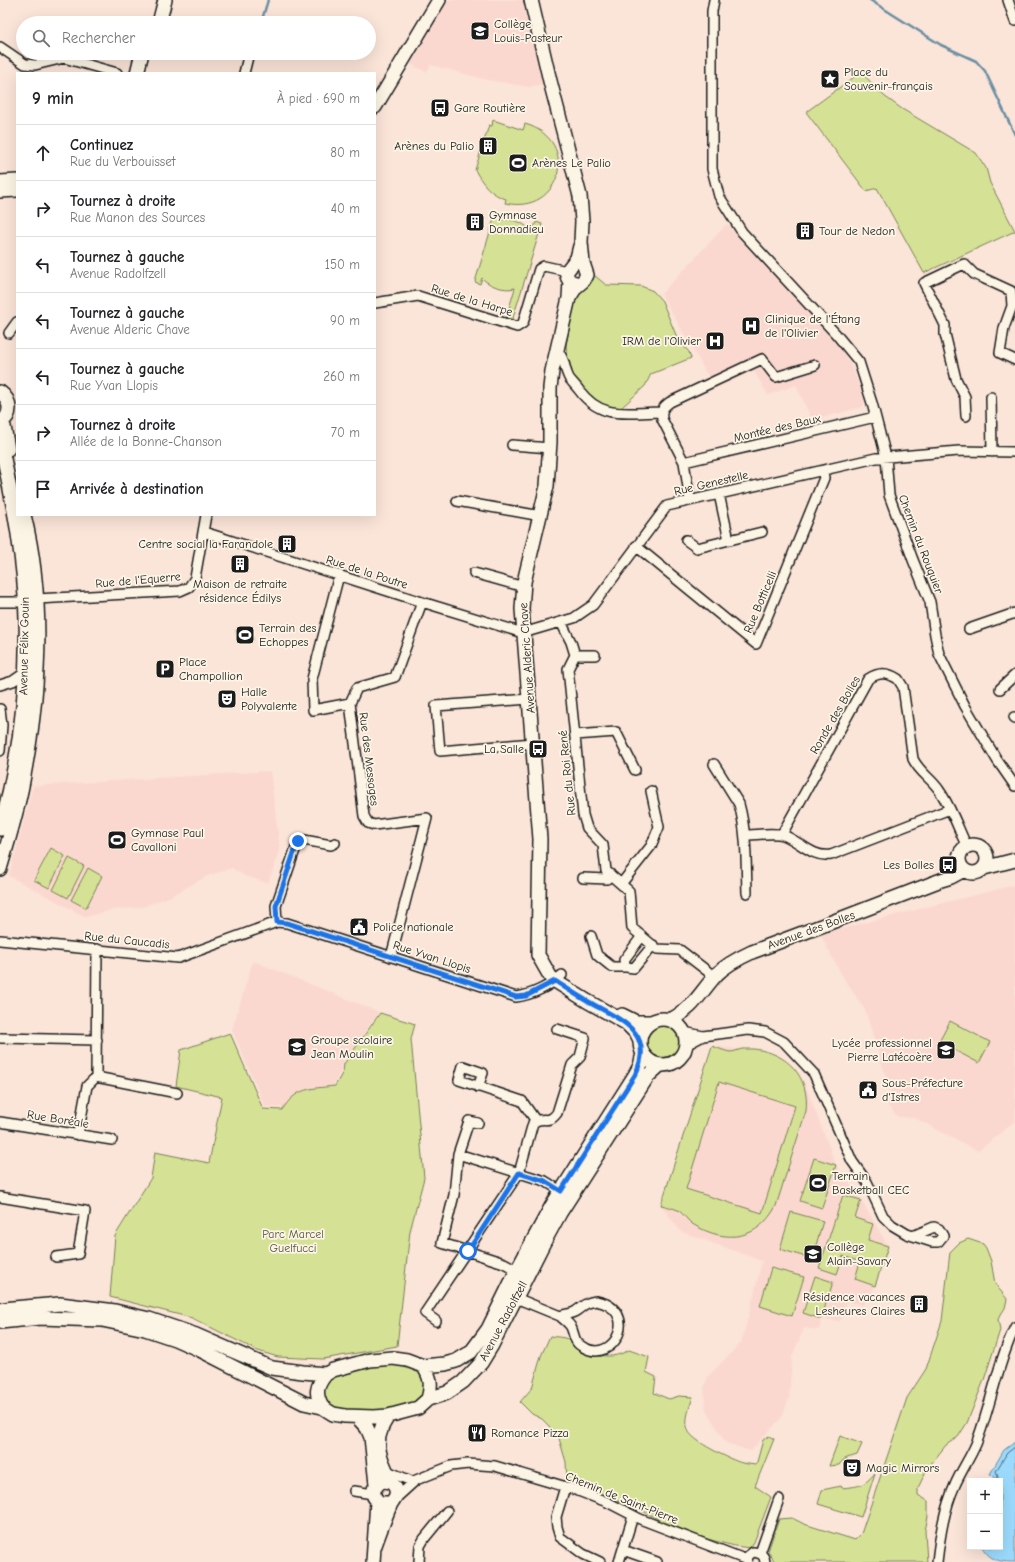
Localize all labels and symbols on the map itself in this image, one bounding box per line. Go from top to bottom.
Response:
place label: Collège Louis-Pasteur [494,17,562,45]
school or university icon: Collège Louis-Pasteur [469,20,491,42]
place label: Place du Souvenir-français [844,65,933,93]
place icon: Place du Souvenir-français [819,68,841,90]
bus stop icon: Gare Routière [429,97,451,119]
place label: Gare Routière [454,101,526,115]
building icon: Arènes du Palio [477,135,499,157]
place label: Arènes du Palio [394,139,474,153]
sports icon: Arènes Le Palio [507,152,529,174]
place label: Arènes Le Palio [532,156,611,170]
place label: Gymnase Donnadieu [489,208,544,236]
building icon: Gymnase Donnadieu [464,211,486,233]
building icon: Tour de Nedon [794,220,816,242]
place label: Tour de Nedon [819,224,895,238]
street label: Rue de la Harpe [430,281,514,319]
place label: Clinique de l'Étang de l'Olivier [765,312,860,340]
hospital icon: Clinique de l'Étang de l'Olivier [740,315,762,337]
hospital icon: IRM de l'Olivier [704,330,726,352]
place label: IRM de l'Olivier [622,334,701,348]
street label: Montée des Baux [732,411,822,445]
street label: Rue Genestelle [672,468,750,498]
street label: Chemin du Rouquier [896,493,946,596]
building icon: Centre social la Farandole [276,533,298,555]
place label: Centre social la Farandole [138,537,273,551]
street label: Rue de la Poutre [324,552,410,592]
building icon: Maison de retraite résidence Édilys [229,553,251,575]
street label: Rue de l'Equerre [95,569,181,591]
street label: Rue Botticelli [741,569,779,635]
place label: Maison de retraite résidence Édilys [193,577,287,605]
street label: Avenue Félix Gouin [16,597,32,695]
street label: Avenue Alderic Chave [516,602,538,714]
place label: Terrain des Echoppes [259,621,317,649]
sports icon: Terrain des Echoppes [234,624,256,646]
place label: Place Champollion [179,655,243,683]
parking icon: Place Champollion [154,658,176,680]
street label: Ronde des Bolles [807,673,863,757]
place label: Halle Polyvalente [241,685,297,713]
theatre icon: Halle Polyvalente [216,688,238,710]
street label: Rue des Messages [356,711,382,807]
street label: Rue du Roi René [556,730,578,816]
bus stop icon: La Salle [527,738,549,760]
place label: La Salle [484,742,524,756]
place label: Gymnase Paul Cavalloni [131,826,204,854]
sports icon: Gymnase Paul Cavalloni [106,829,128,851]
route end [289,832,307,850]
bus stop icon: Les Bolles [937,854,959,876]
place label: Les Bolles [883,858,934,872]
street label: Avenue des Bolles [765,908,857,952]
public building icon: Police nationale [348,916,370,938]
place label: Police nationale [373,920,454,934]
street label: Rue du Caucadis [84,929,170,951]
street label: Rue Yvan Llopis [391,938,473,976]
place label: Groupe scolaire Jean Moulin [311,1033,392,1061]
school or university icon: Groupe scolaire Jean Moulin [286,1036,308,1058]
place label: Lycée professionnel Pierre Latécoère [832,1036,932,1064]
school or university icon: Lycée professionnel Pierre Latécoère [935,1039,957,1061]
place label: Sous-Préfecture d'Istres [882,1076,963,1104]
public building icon: Sous-Préfecture d'Istres [857,1079,879,1101]
street label: Rue Boréale [26,1107,90,1131]
place label: Terrain Basketball CEC [832,1169,909,1197]
sports icon: Terrain Basketball CEC [807,1172,829,1194]
park label: Parc Marcel Guelfucci [262,1227,324,1255]
place label: Collège Alain-Savary [827,1240,892,1268]
route start [459,1242,477,1260]
school or university icon: Collège Alain-Savary [802,1243,824,1265]
street label: Avenue Radolfzell [476,1279,530,1363]
place label: Résidence vacances Lesheures Claires [803,1290,905,1318]
building icon: Résidence vacances Lesheures Claires [908,1293,930,1315]
restaurant icon: Romance Pizza [466,1422,488,1444]
place label: Romance Pizza [491,1426,569,1440]
theatre icon: Magic Mirrors [841,1457,863,1479]
place label: Magic Mirrors [866,1461,939,1475]
street label: Chemin de Saint-Pierre [563,1469,681,1527]

